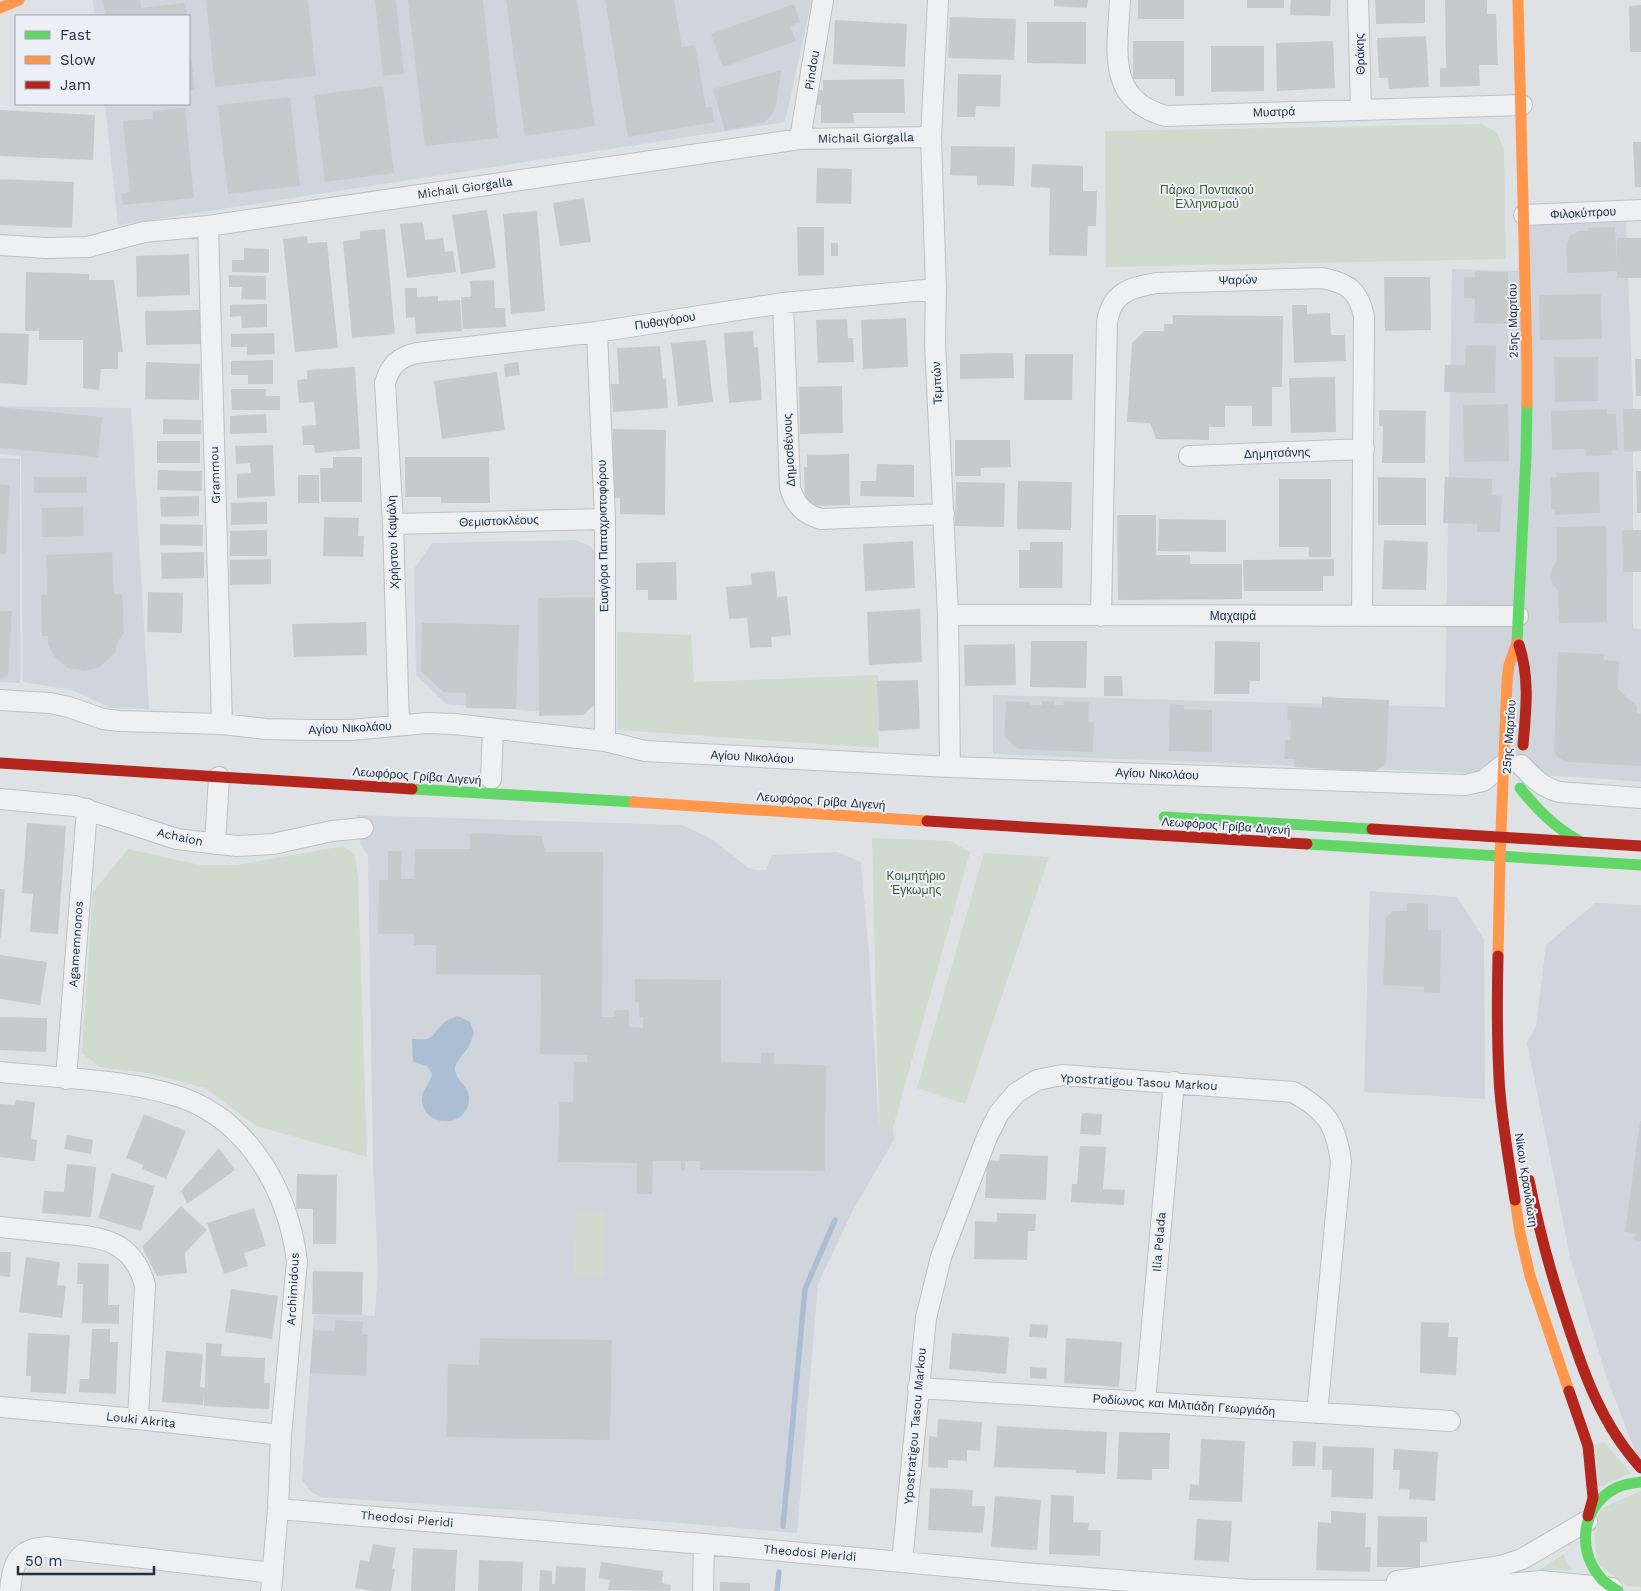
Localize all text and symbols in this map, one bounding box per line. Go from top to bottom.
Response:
legend [15,15,190,105]
text: Fast [60,26,92,44]
street label: Θράκης [1352,33,1368,75]
street label: Pindou [802,49,822,91]
text: Slow [60,51,96,69]
text: Jam [60,76,91,94]
street label: Μυστρά [1253,104,1296,120]
street label: Michail Giorgalla [818,130,914,146]
street label: Michail Giorgalla [417,174,514,202]
park label: Πάρκο Ποντιακού Ελληνισμού [1160,183,1254,211]
street label: Φιλοκύπρου [1550,204,1616,222]
street label: Ψαρών [1218,272,1258,288]
street label: 25ης Μαρτίου [1505,284,1521,358]
street label: Πυθαγόρου [633,309,697,333]
street label: Τεμπών [929,361,945,405]
street label: Δημοσθένους [780,413,798,487]
street label: Δημητσάνης [1244,445,1311,461]
street label: Grammou [207,446,223,504]
street label: Ευαγόρα Παπαχριστοφόρου [595,460,611,612]
street label: Χρήστου Καψάλη [384,495,402,589]
street label: Θεμιστοκλέους [459,513,539,529]
street label: Μαχαιρά [1210,609,1256,623]
street label: 25ης Μαρτίου [1499,699,1519,775]
street label: Αγίου Νικολάου [308,719,392,737]
street label: Αγίου Νικολάου [710,748,794,766]
street label: Λεωφόρος Γρίβα Διγενή [352,765,482,787]
street label: Αγίου Νικολάου [1115,766,1199,782]
street label: Λεωφόρος Γρίβα Διγενή [756,790,886,812]
street label: Λεωφόρος Γρίβα Διγενή [1161,815,1291,837]
street label: Achaion [156,825,204,849]
park label: Κοιμητήριο Έγκωμης [887,869,946,897]
street label: Agamemnonos [66,900,86,988]
street label: Ypostratigou Tasou Markou [1060,1071,1218,1093]
street label: Νίκου Κρανιδιώτη [1512,1132,1540,1228]
street label: Ilia Pelada [1149,1211,1169,1272]
street label: Archimidous [284,1252,302,1326]
street label: Ypostratigou Tasou Markou [901,1347,929,1505]
street label: Ροδίωνος και Μιλτιάδη Γεωργιάδη [1092,1392,1276,1418]
street label: Louki Akrita [106,1409,177,1431]
street label: Theodosi Pieridi [360,1508,454,1530]
street label: Theodosi Pieridi [763,1542,857,1564]
scale bar [18,1544,154,1576]
text: 50 m [25,1552,62,1570]

